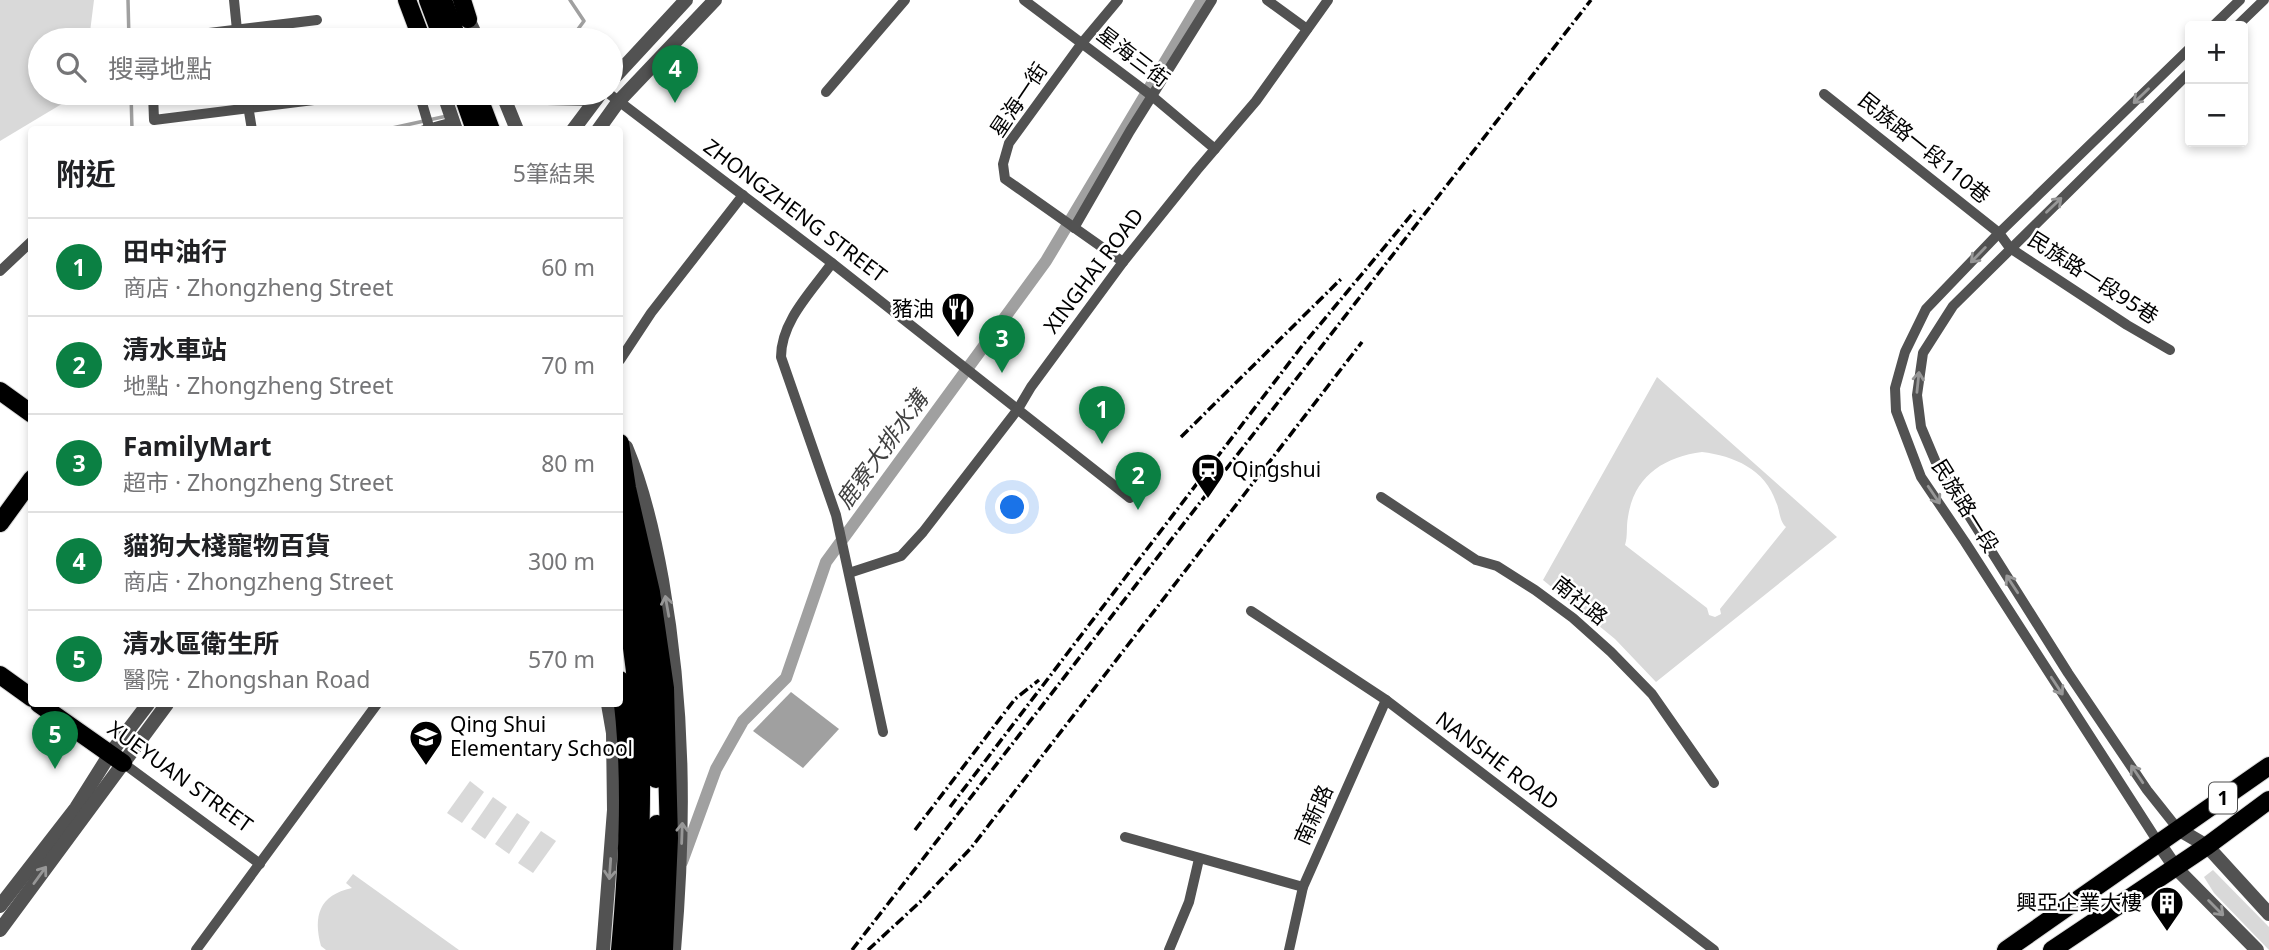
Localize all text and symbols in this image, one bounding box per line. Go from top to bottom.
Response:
street label: 星海三街 [1092,20,1176,93]
map controls [2185,21,2248,147]
button: + [2185,21,2248,84]
search box [28,28,623,105]
pin: 4 [652,45,698,103]
icon: search [52,48,90,86]
text: 搜尋地點 [108,50,212,86]
street label: 星海一街 [983,57,1053,142]
button: − [2185,84,2248,147]
street label: 民族路一段110巷 [1853,85,1996,209]
one-way arrow [2133,87,2150,104]
street label: ZHONGZHENG STREET [698,132,893,289]
text: 附近 [56,153,116,194]
text: 5筆結果 [513,157,595,189]
one-way arrow [2045,196,2062,213]
street label: XINGHAI ROAD [1037,202,1150,339]
street label: 民族路一段95巷 [2023,225,2164,330]
text: 田中油行 [123,233,227,269]
one-way arrow [1970,246,1987,263]
text: 1 [72,251,86,283]
text: 60 m [541,251,595,283]
text: 商店 · Zhongzheng Street [123,271,393,303]
restaurant icon: 豬油 [939,290,977,339]
place label: 豬油 [892,294,934,322]
pin: 3 [979,315,1025,373]
text: 清水車站 [123,331,227,367]
text: 2 [72,349,86,381]
text: 70 m [541,349,595,381]
text: 地點 · Zhongzheng Street [123,369,393,401]
one-way arrow [1912,371,1925,393]
water label: 鹿寮大排水溝 [828,382,936,515]
pin: 1 [1079,386,1125,444]
text: FamilyMart [123,428,272,464]
text: 3 [72,447,86,479]
text: 80 m [541,447,595,479]
station icon: Qingshui [1189,451,1227,500]
pin: 2 [1115,452,1161,510]
street label: 民族路一段 [1926,454,2006,557]
place label: Qingshui [1232,455,1321,483]
text: 超市 · Zhongzheng Street [123,466,393,498]
one-way arrow [1927,485,1941,504]
your location [995,490,1029,524]
text: 貓狗大棧寵物百貨 [123,527,331,563]
text: 4 [72,545,86,577]
text: 300 m [528,545,595,577]
text: 商店 · Zhongzheng Street [123,565,393,597]
street label: 南社路 [1547,570,1614,631]
one-way arrow [2004,575,2019,594]
one-way arrow [659,595,673,618]
text: 清水區衛生所 [123,625,279,661]
text: 5 [72,643,86,675]
text: 570 m [528,643,595,675]
text: 醫院 · Zhongshan Road [123,663,370,695]
one-way arrow [2050,676,2065,695]
street label: NANSHE ROAD [1430,705,1565,816]
place label: Qing Shui Elementary School [450,710,633,762]
pin: 5 [32,711,78,769]
street label: XUEYUAN STREET [103,714,259,838]
school or university icon: Qing Shui Elementary School [407,718,445,767]
one-way arrow [2130,765,2144,784]
street label: 南新路 [1287,780,1339,849]
road number: 1 [2209,782,2237,814]
one-way arrow [675,822,688,845]
one-way arrow [603,858,616,880]
one-way arrow [33,867,48,885]
building icon: 興亞企業大樓 [2148,884,2186,933]
place label: 興亞企業大樓 [2016,888,2142,916]
one-way arrow [2207,900,2224,917]

